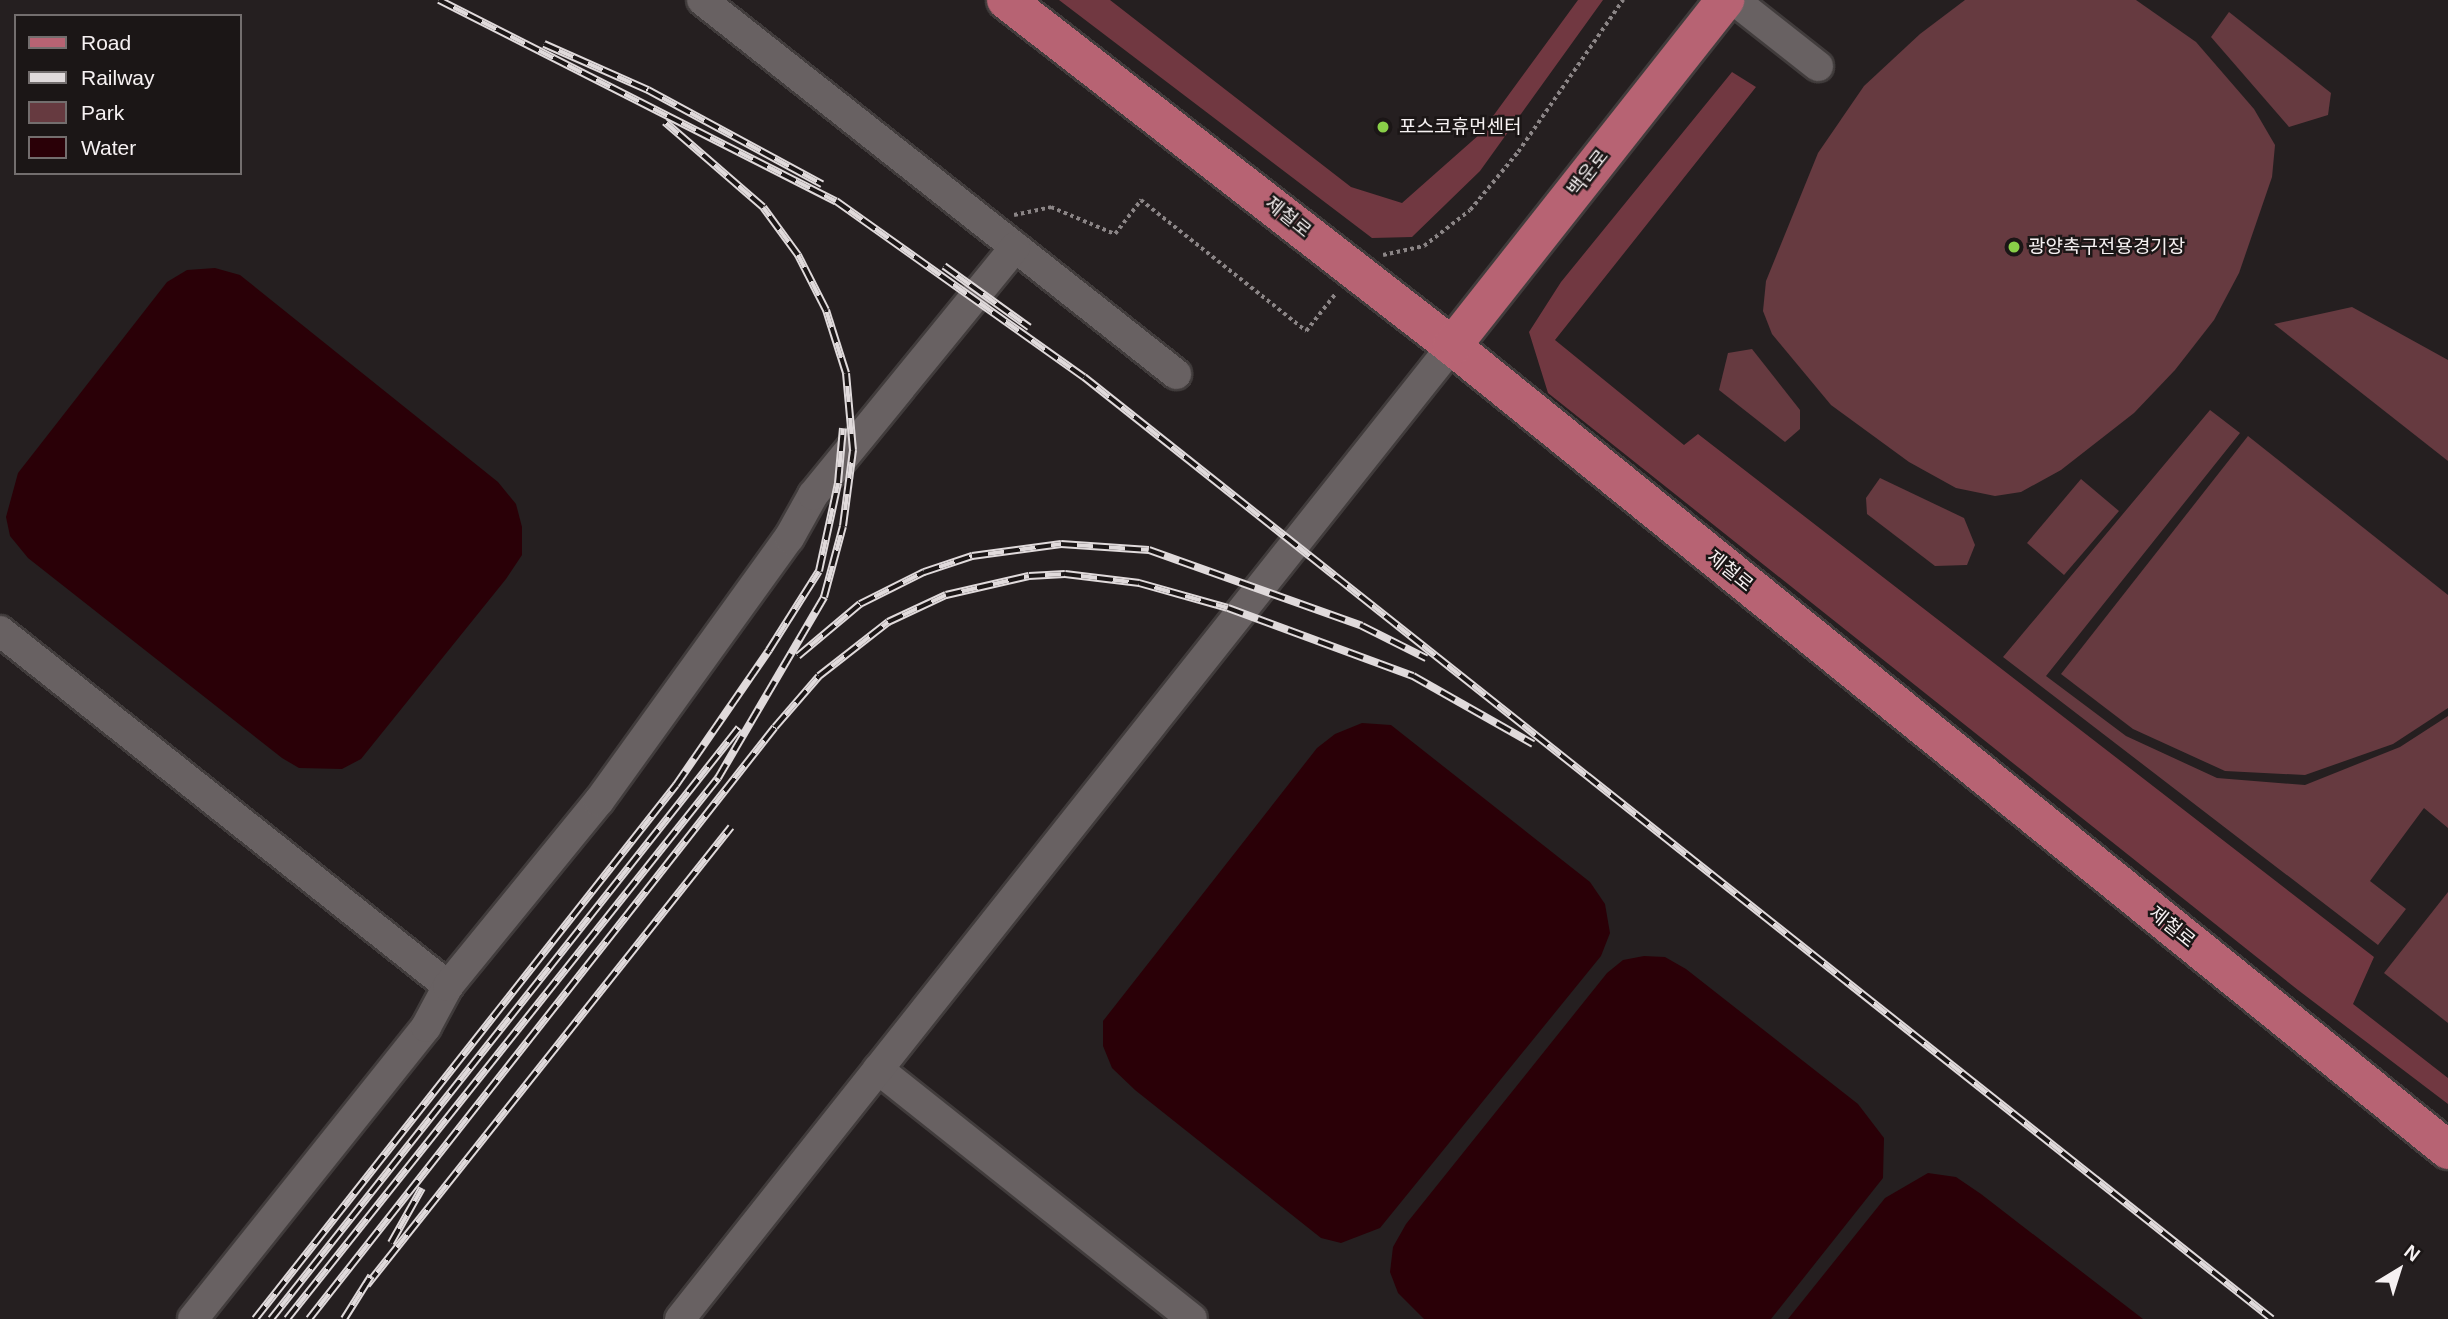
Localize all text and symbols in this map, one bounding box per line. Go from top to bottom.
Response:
legend [14,14,242,175]
text: Road [81,31,131,54]
text: Railway [81,66,155,89]
text: Park [81,101,124,124]
place label: 포스코휴먼센터 [1399,116,1521,138]
marker: 포스코휴먼센터 [1373,117,1393,137]
text: Water [81,136,136,159]
street label: 백운로 [1563,145,1613,201]
street label: 제철로 [1260,192,1316,242]
place label: 광양축구전용경기장 [2028,236,2185,258]
marker: 광양축구전용경기장 [2006,239,2022,255]
street label: 제철로 [1702,546,1758,596]
street label: 제철로 [2144,902,2200,952]
north arrow [2364,1235,2434,1305]
text: N [2400,1241,2424,1266]

